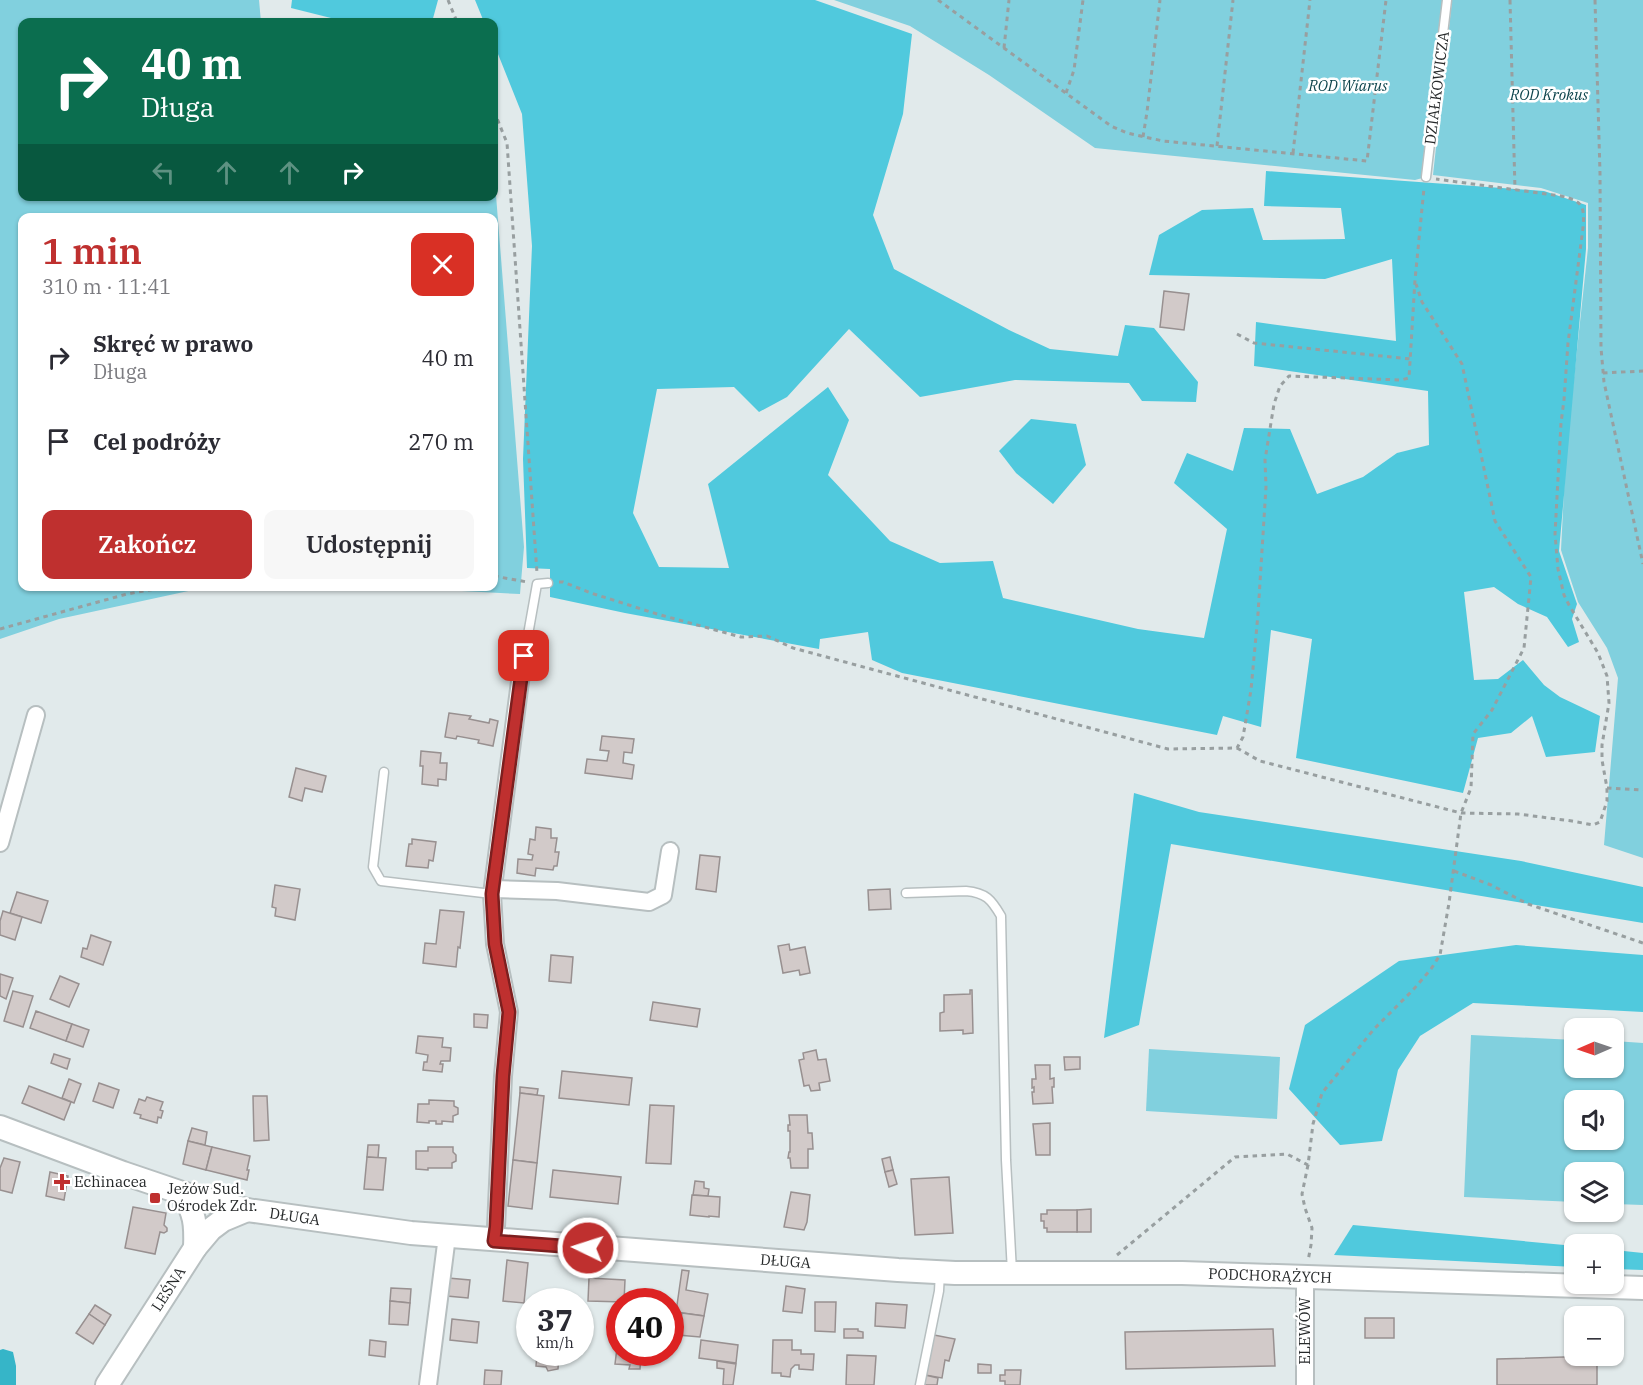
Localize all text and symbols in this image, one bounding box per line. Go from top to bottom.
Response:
street label: DZIAŁKOWICZA [1420,29,1453,146]
text: 40 m [141,36,242,91]
icon: right [42,42,120,120]
park label: ROD Wiarus [1307,76,1388,95]
park label: ROD Krokus [1509,85,1588,104]
text: Długa [141,89,214,124]
icon: left [147,156,180,189]
icon: ahead [210,156,243,189]
icon: ahead [273,156,306,189]
icon: right [336,156,369,189]
text: 1 min [42,227,142,274]
button: close [411,233,474,296]
text: 310 m · 11:41 [42,273,171,300]
text: Skręć w prawo [93,329,253,358]
icon: right [42,341,75,374]
text: 40 m [422,343,474,372]
text: Długa [93,358,147,385]
icon: arrive [42,425,75,458]
text: Cel podróży [93,427,221,456]
text: 270 m [408,427,474,456]
button: Zakończ [42,510,252,579]
button: Udostępnij [264,510,474,579]
pin [498,630,549,681]
icon: arrive [507,639,540,672]
north arrow [1564,1018,1624,1078]
map controls [1564,1018,1624,1366]
button: sound [1564,1090,1624,1150]
button: layers [1564,1162,1624,1222]
place label: Echinacea [74,1172,147,1191]
marker: Echinacea [55,1175,69,1189]
place label: Jeżów Sud. Ośrodek Zdr. [167,1179,258,1215]
marker: Jeżów Sud. Ośrodek Zdr. [148,1191,162,1205]
street label: DŁUGA [268,1203,322,1229]
position arrow [556,1216,620,1280]
button: + [1564,1234,1624,1294]
street label: DŁUGA [759,1250,812,1272]
street label: LEŚNA [147,1262,190,1315]
street label: PODCHORĄŻYCH [1208,1264,1332,1287]
speed limit sign: 40 [606,1288,684,1366]
street label: ELEWÓW [1295,1297,1314,1365]
text: 37 [537,1300,573,1339]
button: − [1564,1306,1624,1366]
text: km/h [536,1333,574,1352]

